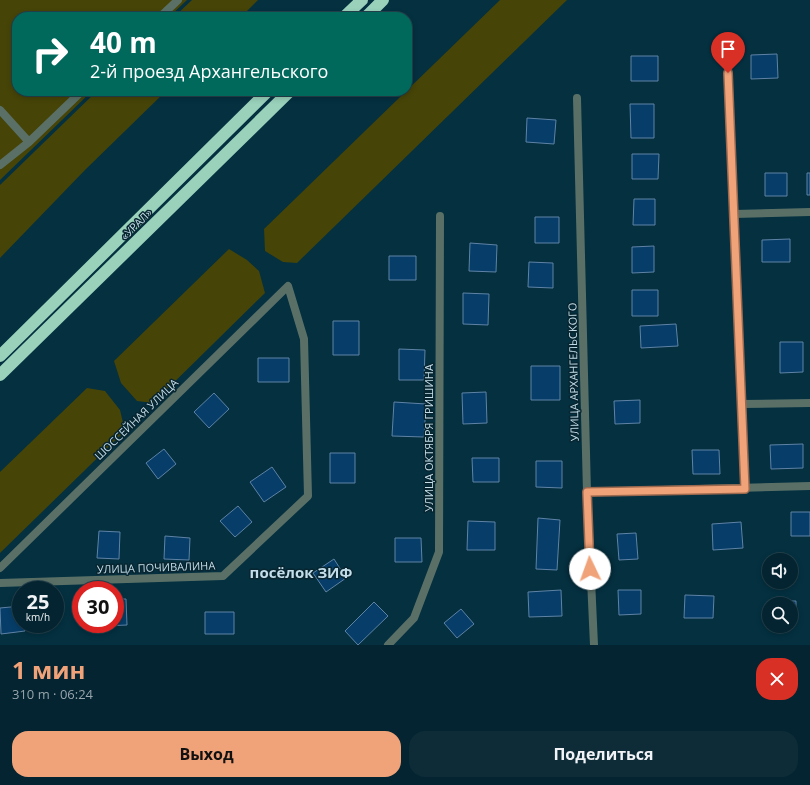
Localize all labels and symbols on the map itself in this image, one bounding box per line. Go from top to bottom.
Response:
pin [711,32,745,73]
street label: «УРАЛ» [117,205,155,243]
street label: УЛИЦА АРХАНГЕЛЬСКОГО [564,302,582,442]
street label: УЛИЦА ОКТЯБРЯ ГРИШИНА [421,364,436,512]
street label: ШОССЕЙНАЯ УЛИЦА [91,375,181,463]
position arrow [569,548,611,590]
street label: УЛИЦА ПОЧИВАЛИНА [96,557,216,577]
district label: посёлок ЗИФ [250,562,352,582]
speed limit sign: 30 [72,581,124,633]

